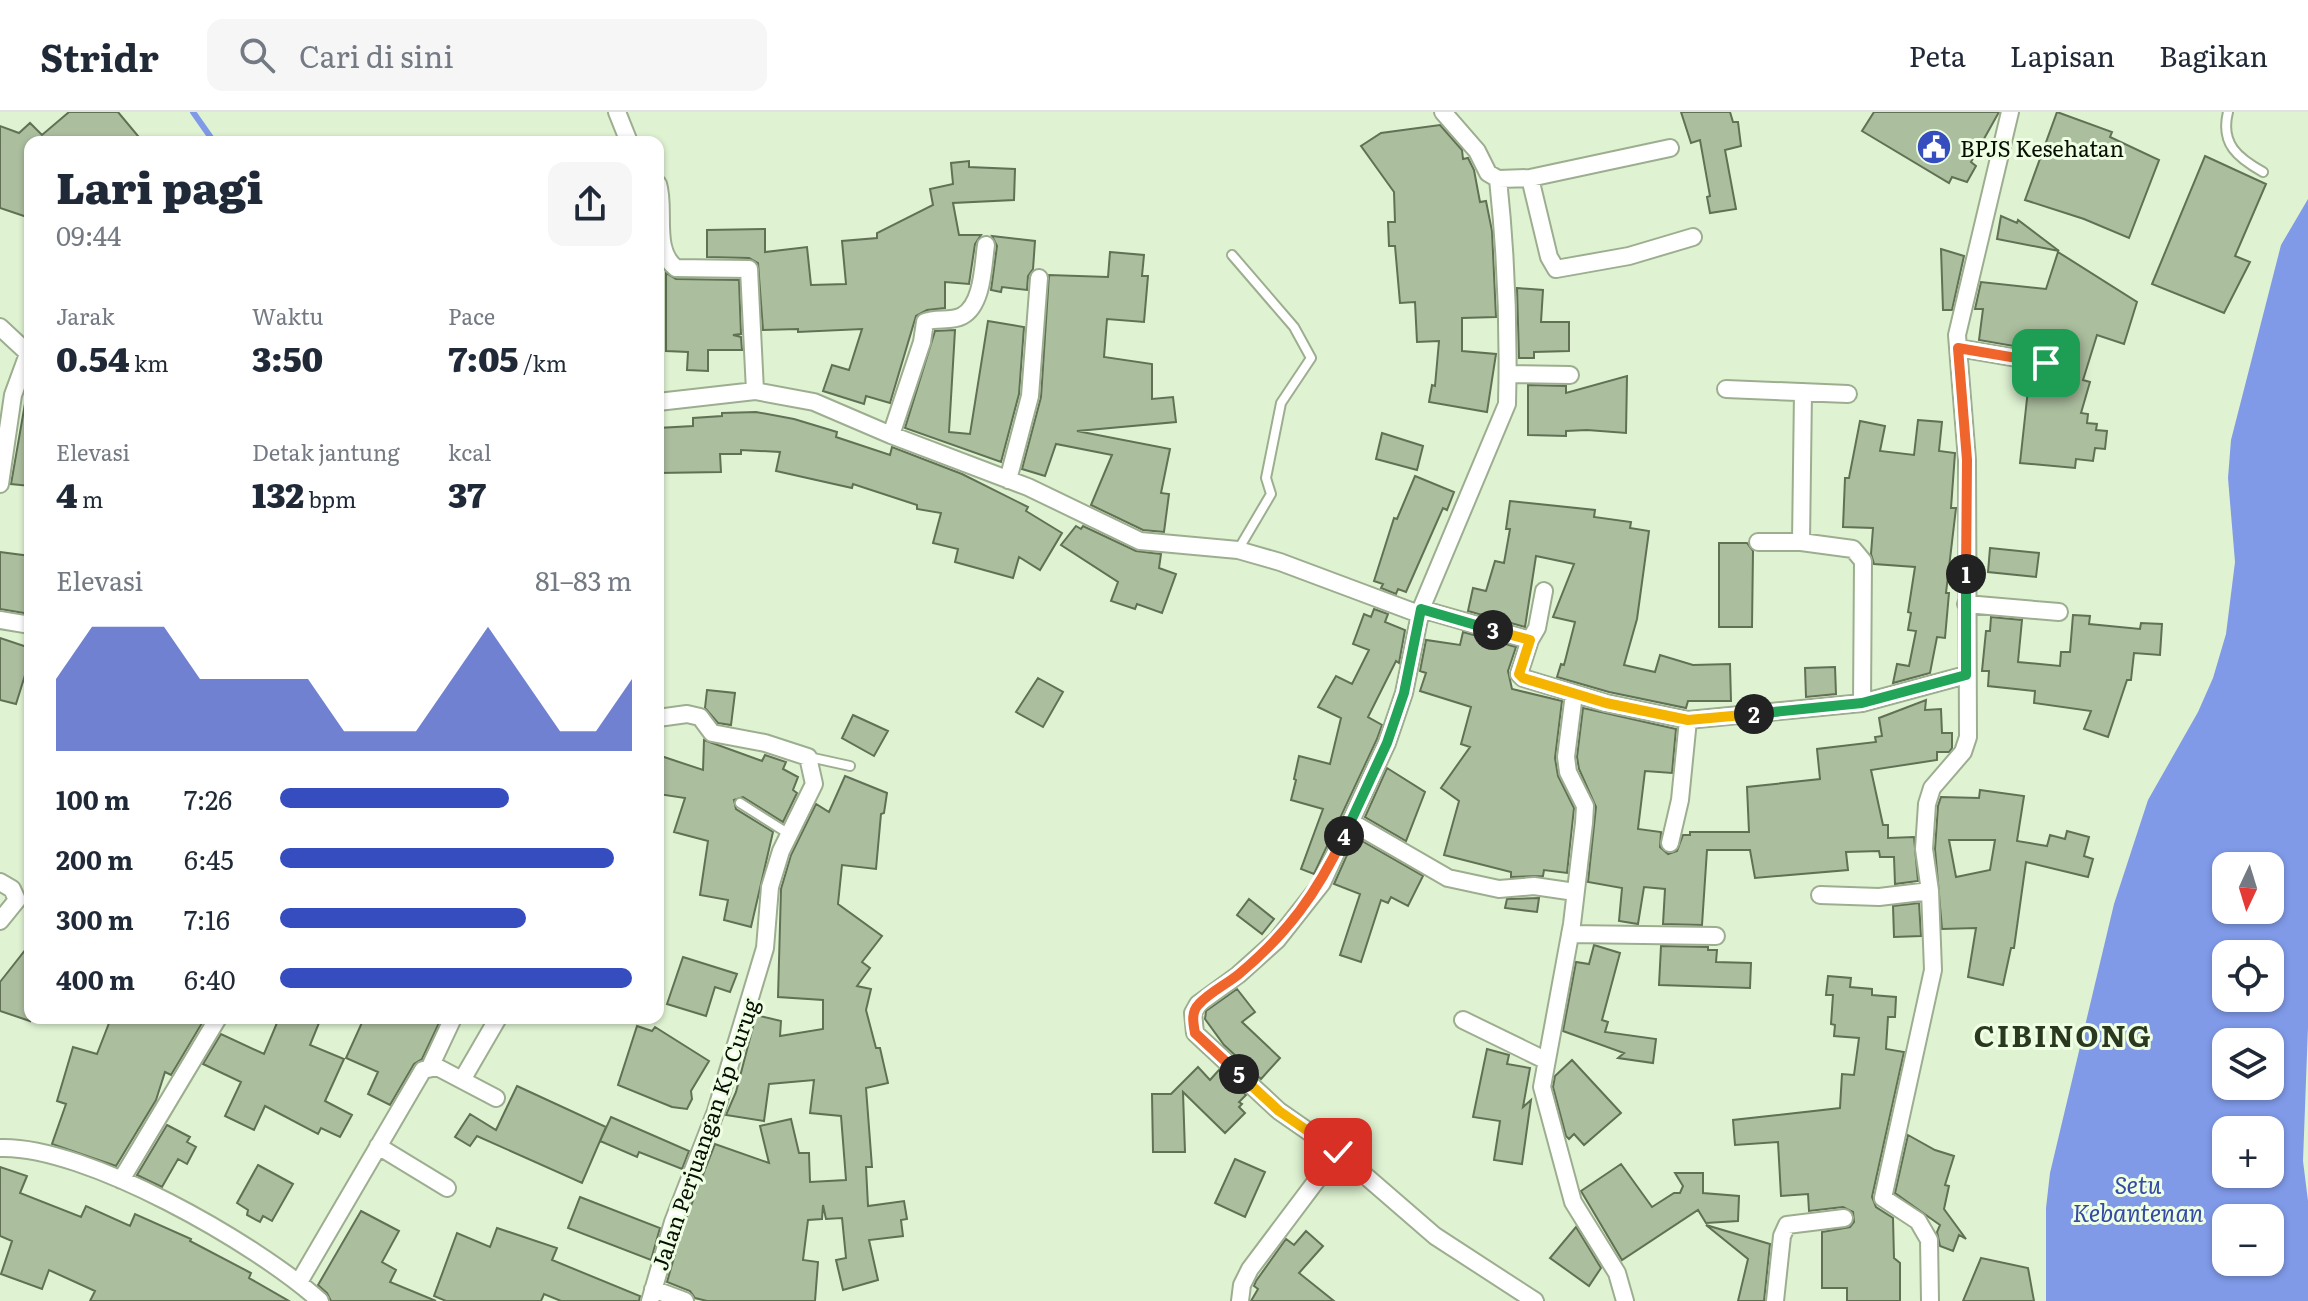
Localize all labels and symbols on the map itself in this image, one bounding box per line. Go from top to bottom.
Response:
public building icon: BPJS Kesehatan [1915,128,1953,166]
place label: BPJS Kesehatan [1960,131,2124,164]
pin [2012,329,2080,397]
pin: 1 [1946,554,1986,594]
pin: 3 [1473,610,1513,650]
pin: 2 [1734,694,1774,734]
pin: 4 [1324,816,1364,856]
north arrow [2212,852,2284,924]
street label: Jalan Perjuangan Kp Curug [642,993,766,1274]
district label: CIBINONG [1974,1012,2153,1056]
pin: 5 [1219,1054,1259,1094]
pin [1304,1118,1372,1186]
water label: Setu Kebantenan [2073,1166,2203,1229]

